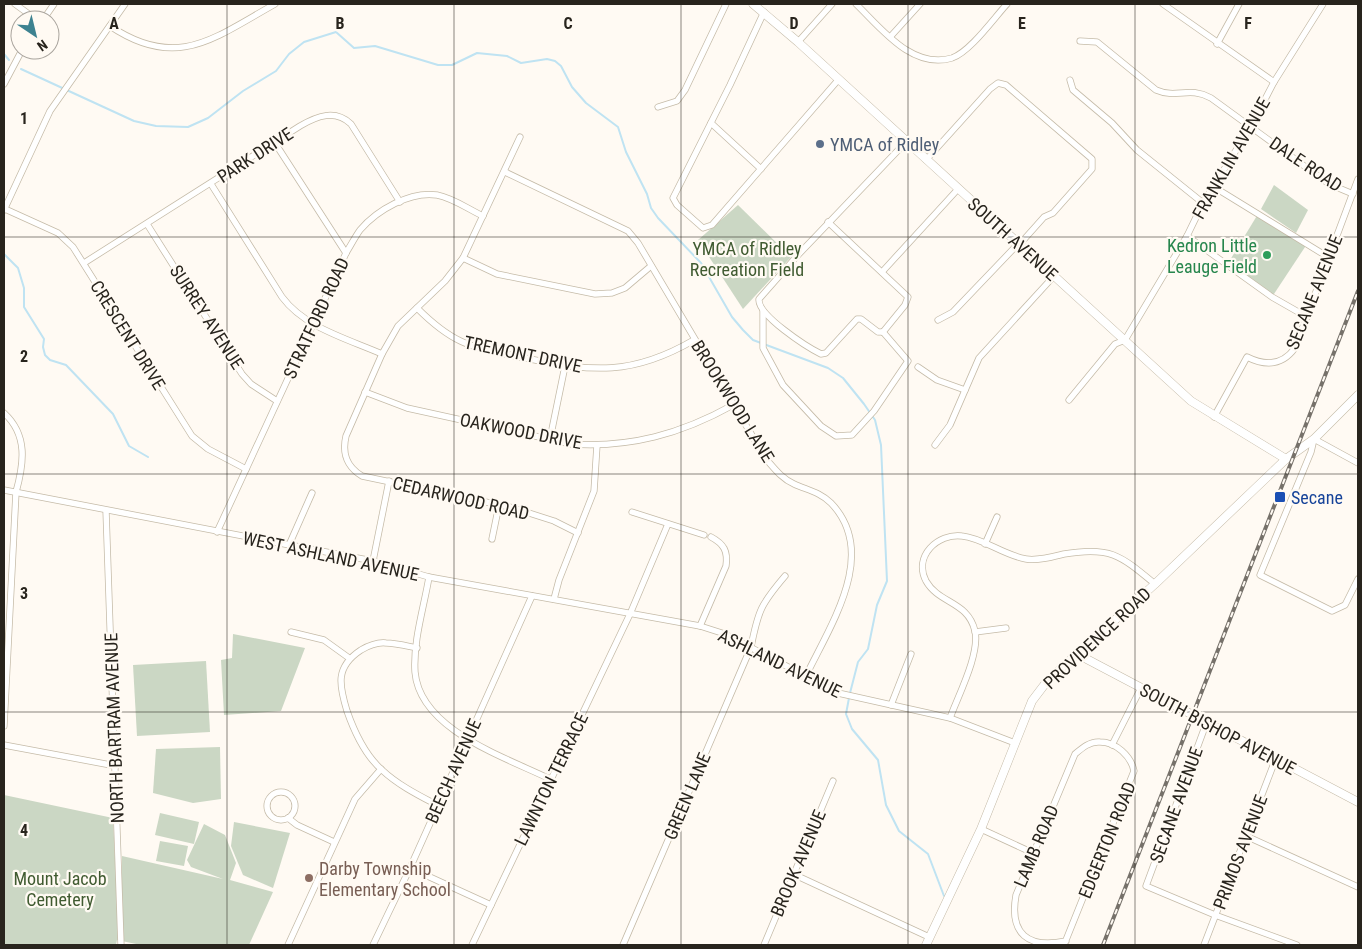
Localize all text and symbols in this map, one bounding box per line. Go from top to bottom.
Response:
north arrow [10,10,60,60]
text: A [109,14,119,33]
text: B [336,14,345,33]
text: C [563,14,573,33]
text: D [789,14,799,33]
text: E [1018,14,1026,33]
text: F [1244,14,1252,33]
text: N [34,37,51,55]
street label: FRANKLIN AVENUE [1188,93,1274,222]
text: 1 [20,109,28,128]
street label: PARK DRIVE [213,123,297,187]
street label: DALE ROAD [1266,132,1346,196]
place label: YMCA of Ridley [830,134,940,155]
marker: YMCA of Ridley [814,138,826,150]
street label: SOUTH AVENUE [964,193,1062,285]
street label: SECANE AVENUE [1281,231,1347,352]
place label: Kedron Little Leauge Field [1167,235,1257,277]
park label: YMCA of Ridley Recreation Field [690,238,804,280]
marker: Kedron Little Leauge Field [1261,249,1273,261]
street label: STRATFORD ROAD [279,254,353,382]
street label: SURREY AVENUE [166,261,248,373]
street label: CRESCENT DRIVE [86,277,170,393]
street label: TREMONT DRIVE [462,331,584,377]
street label: BROOKWOOD LANE [687,336,779,466]
text: 2 [20,347,28,366]
street label: OAKWOOD DRIVE [458,409,584,453]
street label: CEDARWOOD ROAD [391,472,531,524]
place label: Secane [1291,487,1343,508]
marker: Secane [1273,490,1287,504]
street label: WEST ASHLAND AVENUE [241,527,421,585]
street label: PROVIDENCE ROAD [1039,583,1155,693]
text: 3 [20,584,28,603]
street label: ASHLAND AVENUE [715,624,845,702]
street label: NORTH BARTRAM AVENUE [100,632,128,824]
street label: SOUTH BISHOP AVENUE [1136,679,1300,779]
street label: LAWNTON TERRACE [510,709,592,849]
street label: BEECH AVENUE [421,715,485,826]
street label: SECANE AVENUE [1145,744,1207,866]
street label: GREEN LANE [659,749,715,843]
street label: EDGERTON ROAD [1074,779,1140,901]
street label: PRIMOS AVENUE [1209,792,1271,912]
street label: LAMB ROAD [1009,802,1063,890]
street label: BROOK AVENUE [766,806,830,919]
text: 4 [20,821,28,840]
place label: Darby Township Elementary School [319,858,451,900]
park label: Mount Jacob Cemetery [13,868,107,910]
marker: Darby Township Elementary School [303,872,315,884]

